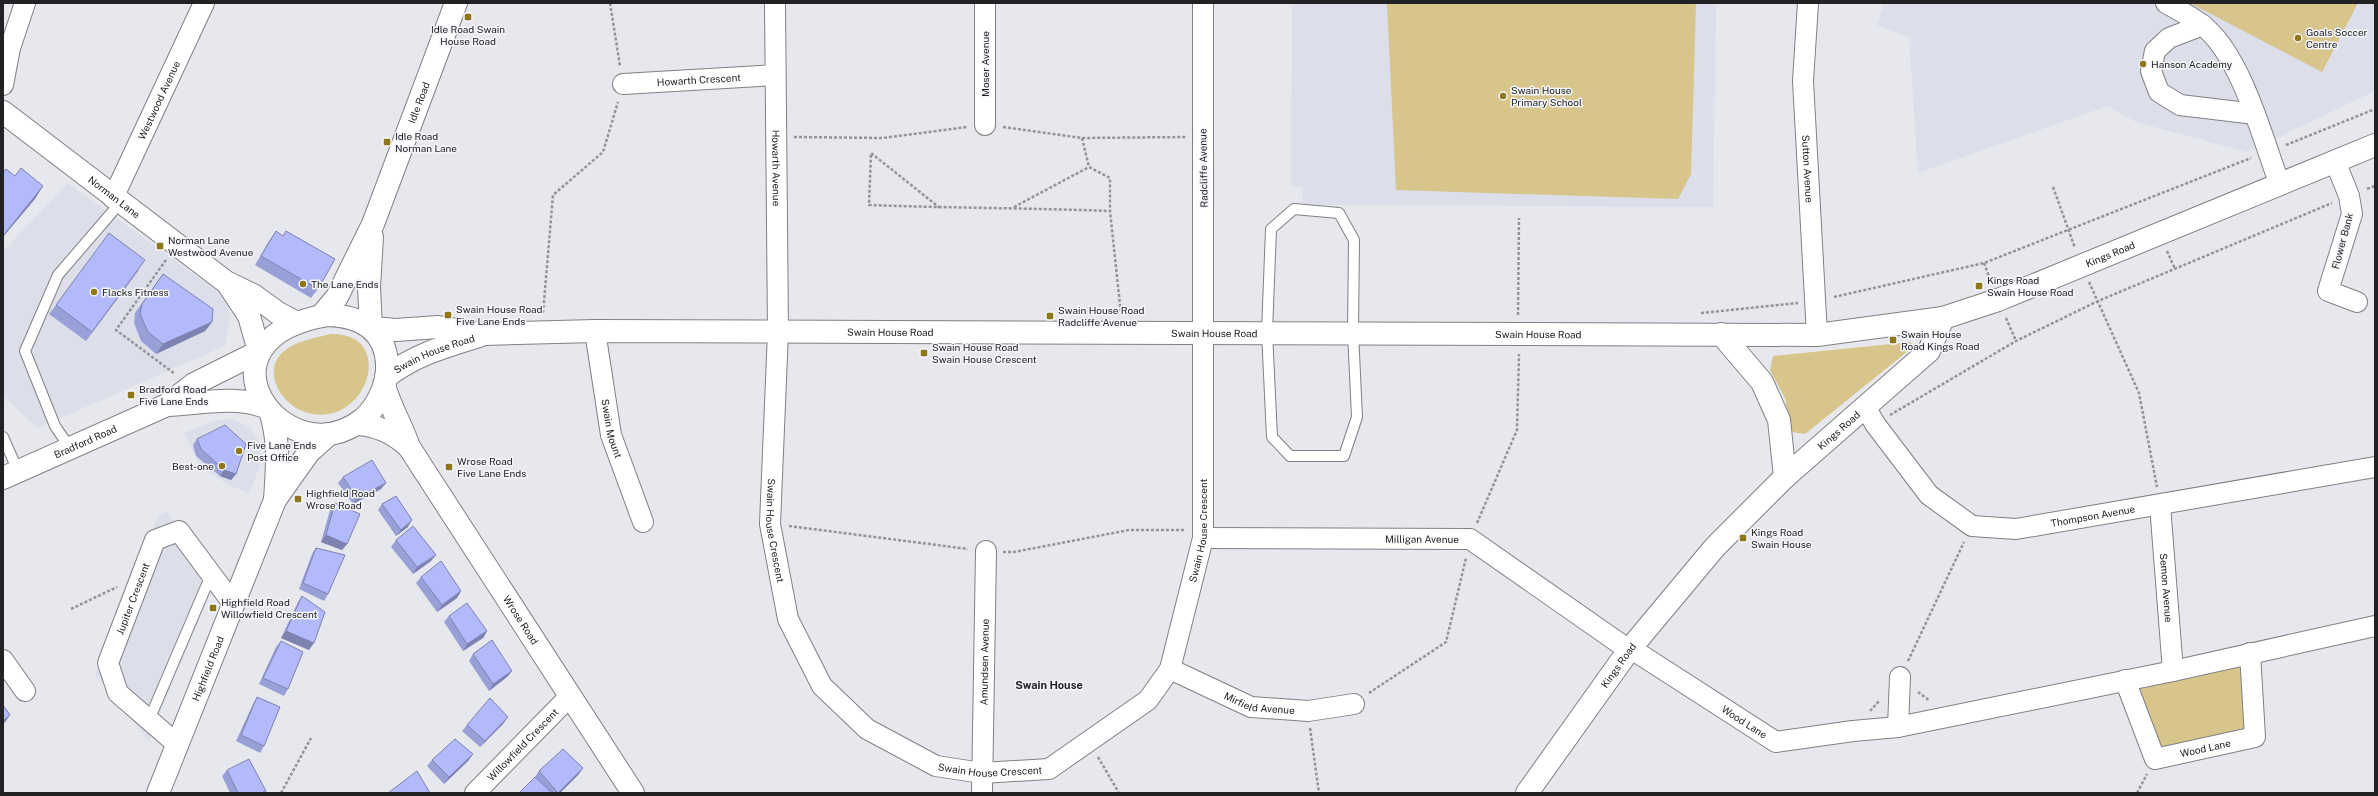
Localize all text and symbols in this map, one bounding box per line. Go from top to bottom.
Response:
marker: Idle Road Swain House Road [463,12,473,22]
place label: Idle Road Swain House Road [431,23,505,47]
place label: Goals Soccer Centre [2306,26,2368,50]
street label: Moser Avenue [979,31,991,97]
marker: Goals Soccer Centre [2293,33,2303,43]
place label: Hanson Academy [2151,58,2233,70]
street label: Westwood Avenue [135,59,182,141]
marker: Hanson Academy [2138,59,2148,69]
street label: Howarth Crescent [656,71,741,88]
street label: Idle Road [405,80,432,125]
place label: Swain House Primary School [1511,84,1582,108]
marker: Swain House Primary School [1498,91,1508,101]
street label: Radcliffe Avenue [1196,128,1210,208]
place label: Idle Road Norman Lane [395,130,457,154]
street label: Howarth Avenue [770,130,783,207]
street label: Sutton Avenue [1800,134,1816,203]
marker: Idle Road Norman Lane [382,137,392,147]
street label: Norman Lane [86,173,143,221]
street label: Flower Bank [2329,211,2355,270]
place label: Norman Lane Westwood Avenue [168,234,254,258]
street label: Kings Road [2084,238,2137,269]
marker: Norman Lane Westwood Avenue [155,241,165,251]
place label: Kings Road Swain House Road [1987,274,2074,298]
place label: The Lane Ends [311,278,379,290]
marker: The Lane Ends [298,279,308,289]
marker: Kings Road Swain House Road [1974,281,1984,291]
place label: Flacks Fitness [102,286,169,298]
marker: Flacks Fitness [89,287,99,297]
place label: Swain House Road Five Lane Ends [456,303,543,327]
place label: Swain House Road Radcliffe Avenue [1058,304,1145,328]
marker: Swain House Road Five Lane Ends [443,310,453,320]
marker: Swain House Road Radcliffe Avenue [1045,311,1055,321]
street label: Swain House Road [847,326,934,338]
street label: Swain House Road [1171,327,1258,339]
street label: Swain House Road [1495,328,1582,340]
place label: Swain House Road Kings Road [1901,328,1979,352]
street label: Swain House Road [391,332,476,376]
marker: Swain House Road Kings Road [1888,335,1898,345]
place label: Swain House Road Swain House Crescent [932,341,1037,365]
marker: Swain House Road Swain House Crescent [919,348,929,358]
place label: Bradford Road Five Lane Ends [139,383,208,407]
marker: Bradford Road Five Lane Ends [126,390,136,400]
street label: Swain Mount [600,398,625,460]
street label: Kings Road [1815,408,1862,452]
street label: Bradford Road [52,422,119,461]
place label: Five Lane Ends Post Office [247,439,316,463]
marker: Five Lane Ends Post Office [234,446,244,456]
place label: Wrose Road Five Lane Ends [457,455,526,479]
place label: Best-one [172,460,214,472]
marker: Best-one [217,461,227,471]
marker: Wrose Road Five Lane Ends [444,462,454,472]
street label: Swain House Crescent [764,478,787,583]
street label: Swain House Crescent [1186,478,1209,584]
place label: Highfield Road Wrose Road [306,487,375,511]
marker: Highfield Road Wrose Road [293,494,303,504]
street label: Thompson Avenue [2050,502,2136,529]
place label: Kings Road Swain House [1751,526,1812,550]
street label: Milligan Avenue [1385,533,1459,545]
marker: Kings Road Swain House [1738,533,1748,543]
street label: Semon Avenue [2158,553,2175,623]
street label: Jupiter Crescent [113,561,152,636]
street label: Wrose Road [501,593,541,647]
place label: Highfield Road Willowfield Crescent [221,596,317,620]
marker: Highfield Road Willowfield Crescent [208,603,218,613]
street label: Amundsen Avenue [977,618,991,705]
street label: Highfield Road [189,634,226,703]
street label: Kings Road [1598,640,1638,690]
district label: Swain House [1015,679,1083,691]
street label: Mirfield Avenue [1222,689,1296,716]
street label: Wood Lane [1720,703,1770,741]
street label: Willowfield Crescent [485,706,561,783]
street label: Wood Lane [2179,736,2232,759]
street label: Swain House Crescent [937,760,1043,779]

